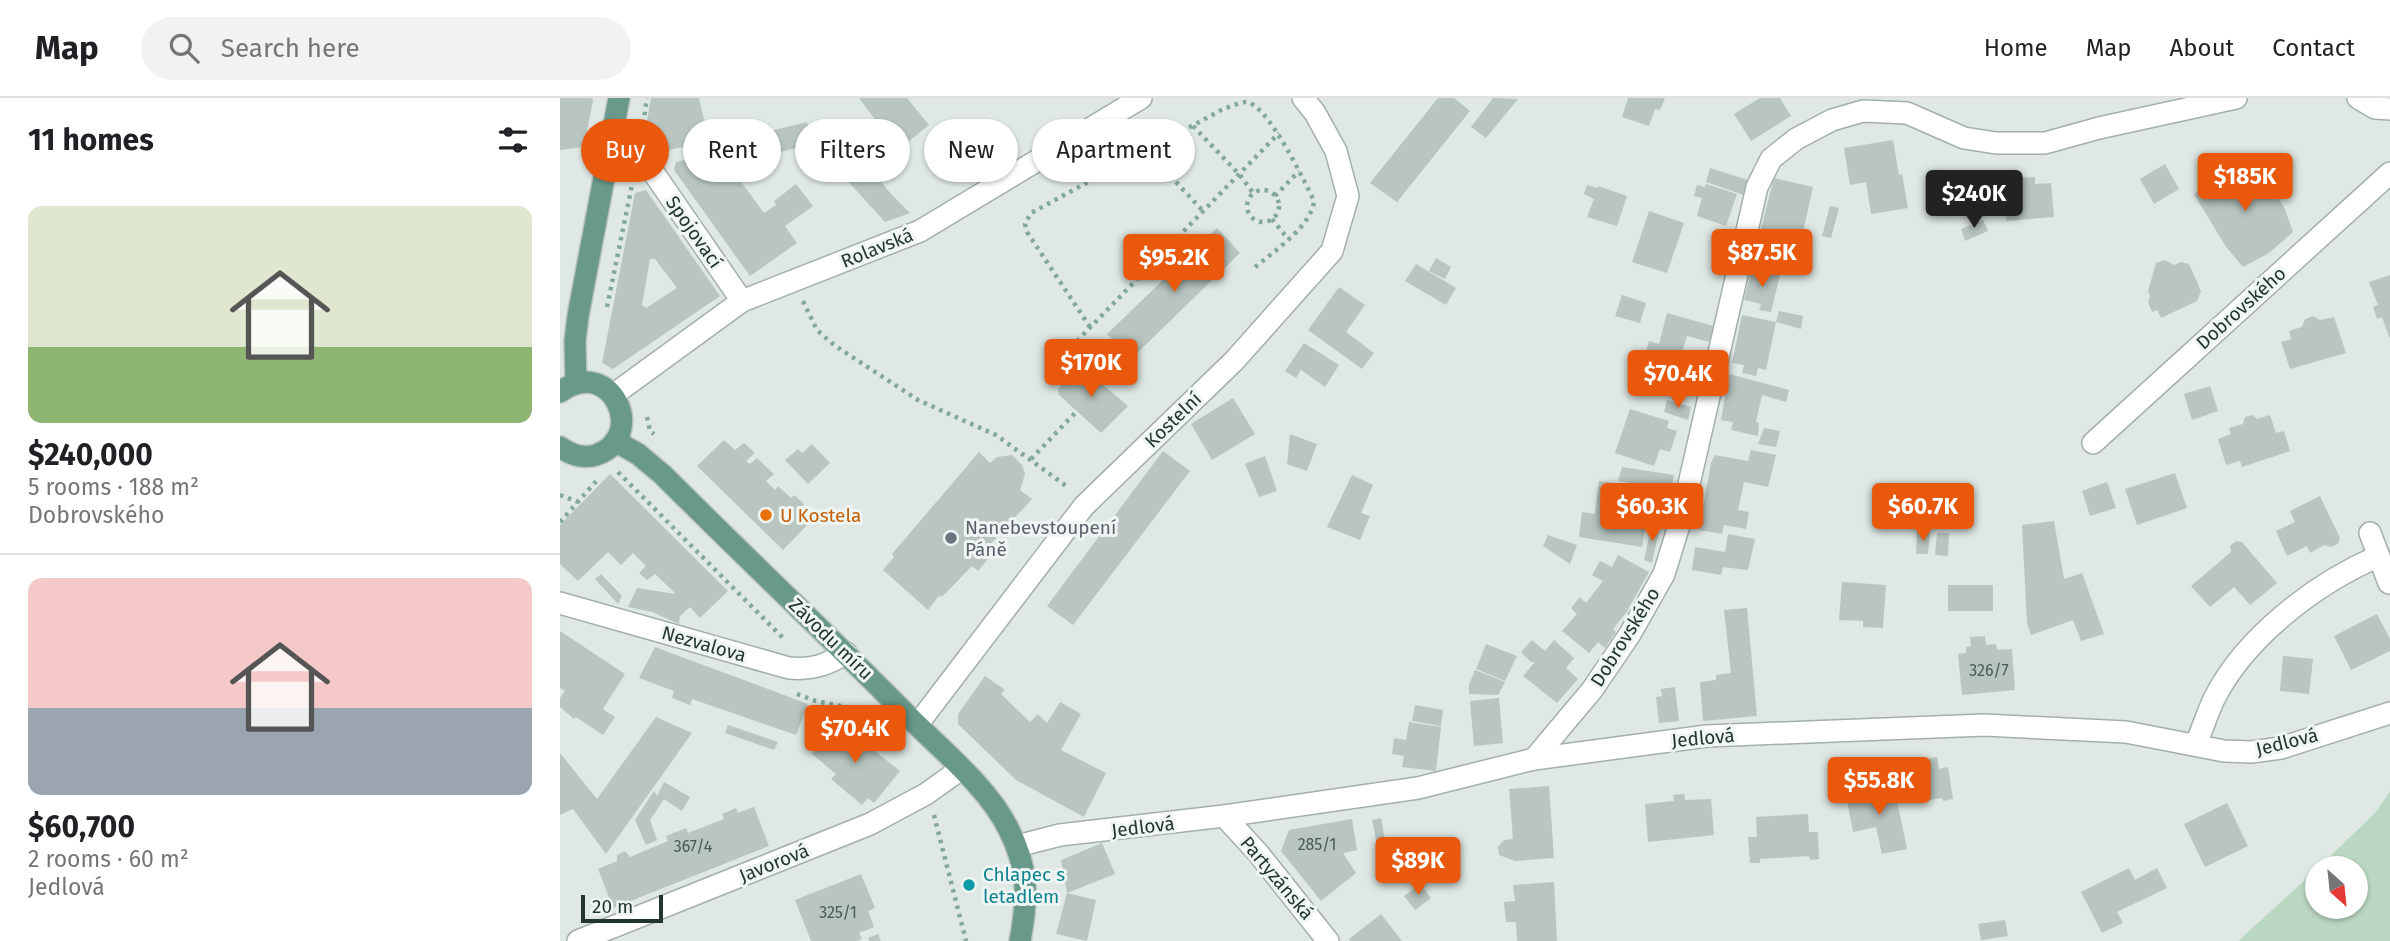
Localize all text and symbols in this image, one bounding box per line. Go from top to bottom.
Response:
search box [141,17,631,80]
text: Map [35,28,99,68]
icon: search [165,29,203,67]
text: Search here [221,33,360,64]
text: Home [1984,34,2048,62]
text: Map [2086,34,2132,62]
text: About [2170,34,2234,62]
text: Contact [2272,34,2355,62]
chip: Buy [581,119,669,182]
chip: Rent [683,119,781,182]
chip: Filters [795,119,910,182]
chip: New [924,119,1018,182]
chip: Apartment [1032,119,1195,182]
icon: filters [494,121,532,159]
text: 11 homes [28,122,154,158]
pin: $185K [2196,153,2294,213]
text: $185K [2214,162,2276,190]
pin: $240K [1925,170,2023,230]
text: $240K [1942,179,2006,207]
street label: Spojovací [661,191,727,273]
street label: Rolavská [838,223,916,273]
pin: $87.5K [1705,230,1819,289]
pin: $95.2K [1117,234,1231,294]
text: $87.5K [1727,238,1797,266]
text: $95.2K [1139,243,1209,271]
icon: home [217,252,343,378]
street label: Dobrovského [2191,262,2291,354]
pin: $170K [1042,340,1140,399]
text: $170K [1061,348,1122,376]
pin: $70.4K [1621,350,1735,410]
text: $70.4K [1644,359,1712,387]
street label: Kostelní [1140,387,1206,453]
text: $240,000 [28,437,153,473]
text: 5 rooms · 188 m² [28,473,199,501]
pin: $60.3K [1595,484,1709,543]
pin: $60.7K [1866,484,1980,543]
text: $60.3K [1616,492,1688,520]
text: $60.7K [1888,492,1958,520]
text: Dobrovského [28,501,164,529]
place label: U Kostela [780,504,861,527]
marker: U Kostela [758,507,774,523]
place label: Nanebevstoupení Páně [965,516,1116,561]
marker: Nanebevstoupení Páně [943,530,959,546]
street label: Dobrovského [1585,583,1665,691]
street label: Závodu míru [784,593,878,685]
street label: Nezvalova [659,621,749,667]
icon: home [217,624,343,750]
house number: 326/7 [1969,661,2009,680]
pin: $70.4K [798,706,912,765]
text: $70.4K [821,714,889,742]
street label: Jedlová [2253,723,2321,761]
street label: Jedlová [1670,724,1736,752]
pin: $55.8K [1822,758,1936,817]
text: $55.8K [1844,766,1914,794]
text: $60,700 [28,809,135,845]
street label: Jedlová [1110,812,1176,842]
street label: Partyzánská [1235,832,1319,924]
house number: 285/1 [1298,835,1336,854]
house number: 367/4 [674,837,713,856]
pin: $89K [1377,838,1459,897]
street label: Javorová [736,839,812,887]
text: 2 rooms · 60 m² [28,845,189,873]
text: $89K [1391,846,1445,874]
north arrow [2305,856,2368,919]
map controls [2305,856,2368,919]
place label: Chlapec s letadlem [983,863,1065,908]
text: Jedlová [28,873,105,901]
marker: Chlapec s letadlem [961,877,977,893]
scale bar [581,892,663,924]
text: 20 m [592,895,633,918]
house number: 325/1 [819,903,857,922]

